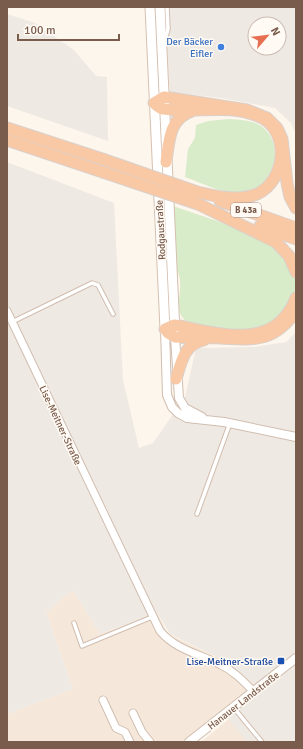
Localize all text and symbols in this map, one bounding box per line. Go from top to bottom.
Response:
scale bar [18,16,119,42]
north arrow [247,16,287,56]
text: 100 m [24,23,56,38]
text: N [268,25,283,38]
place label: Der Bäcker Eifler [166,36,213,60]
marker: Der Bäcker Eifler [216,42,226,52]
street label: Rodgaustraße [153,200,169,260]
road number: B 43a [231,203,261,217]
street label: Lise-Meitner-Straße [36,384,84,467]
place label: Lise-Meitner-Straße [186,656,273,668]
marker: Lise-Meitner-Straße [276,656,286,666]
street label: Hanauer Landstraße [205,669,282,732]

